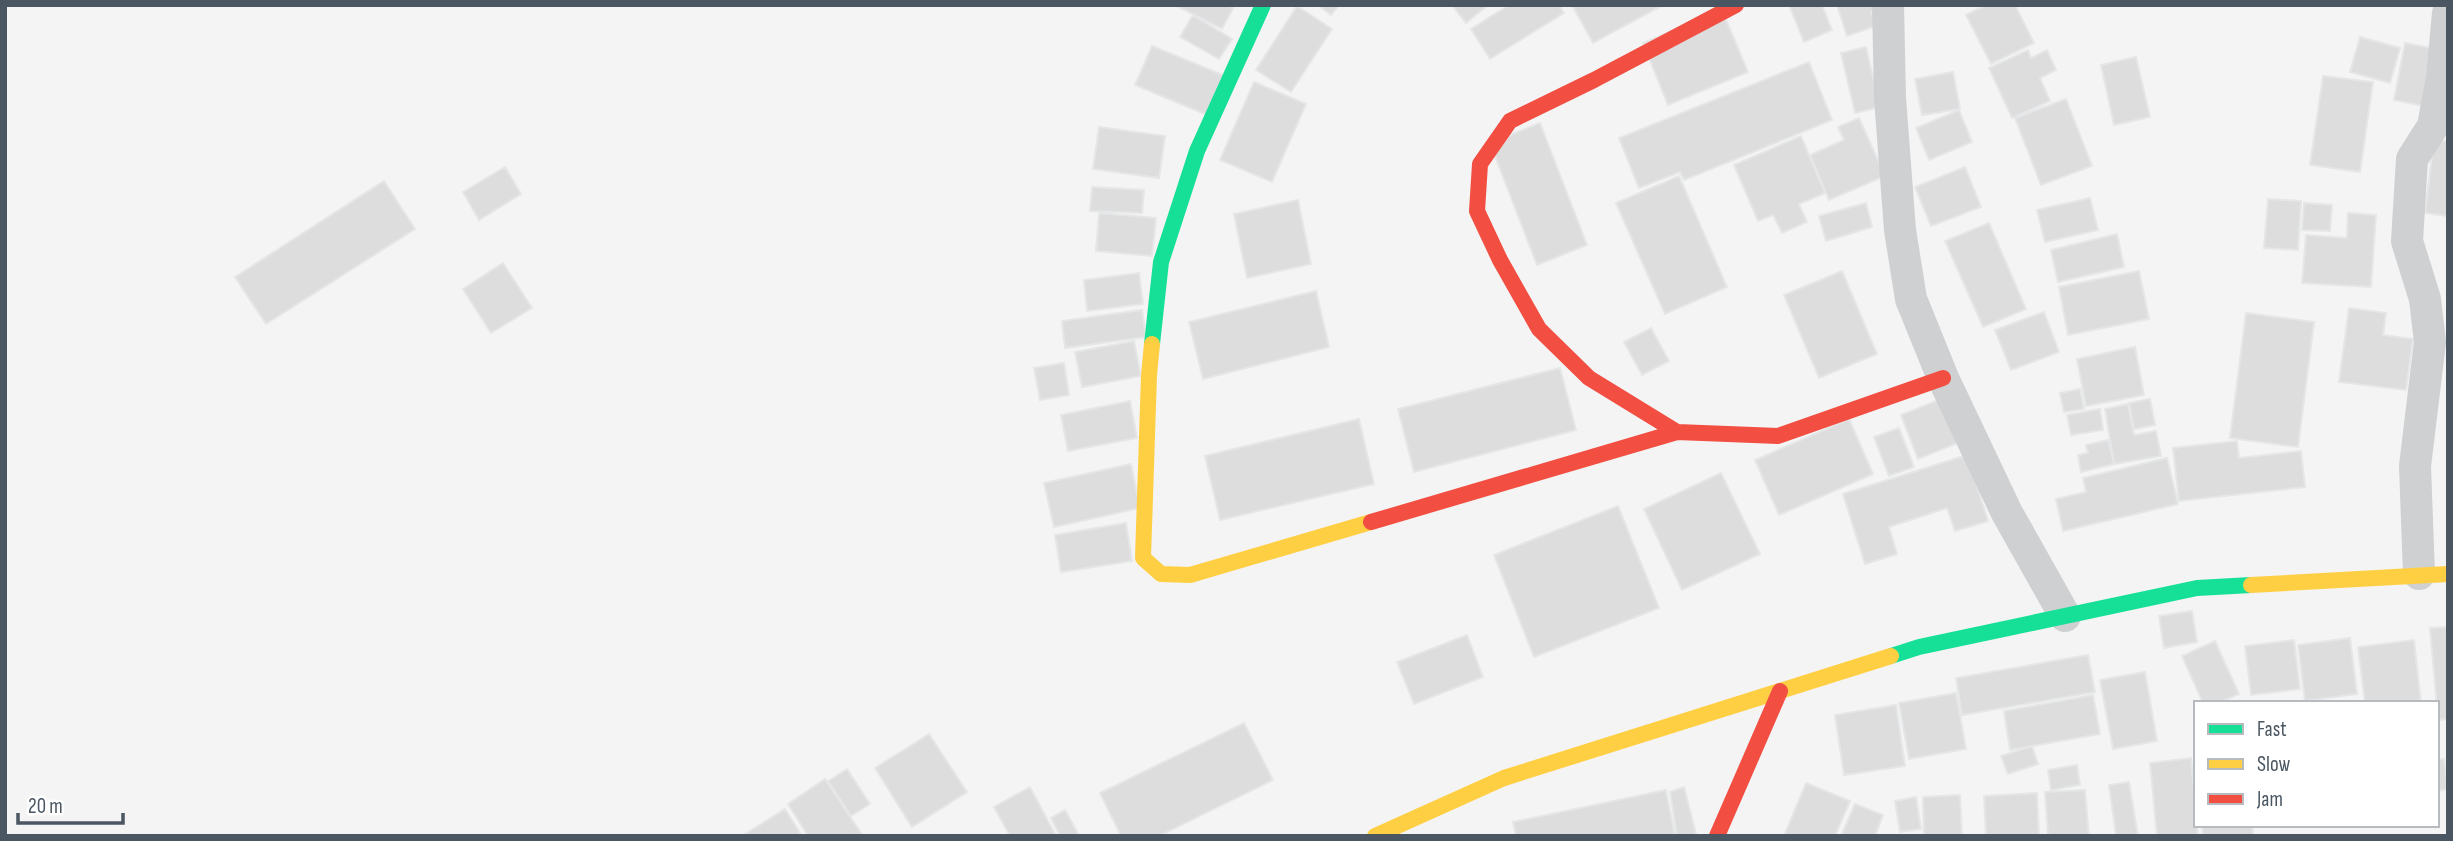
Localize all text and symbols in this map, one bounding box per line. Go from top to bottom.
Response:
legend [2194,701,2439,827]
text: Fast [2257,717,2287,742]
text: Slow [2257,752,2291,777]
scale bar [18,782,122,826]
text: Jam [2256,787,2283,812]
text: 20 m [28,794,63,819]

